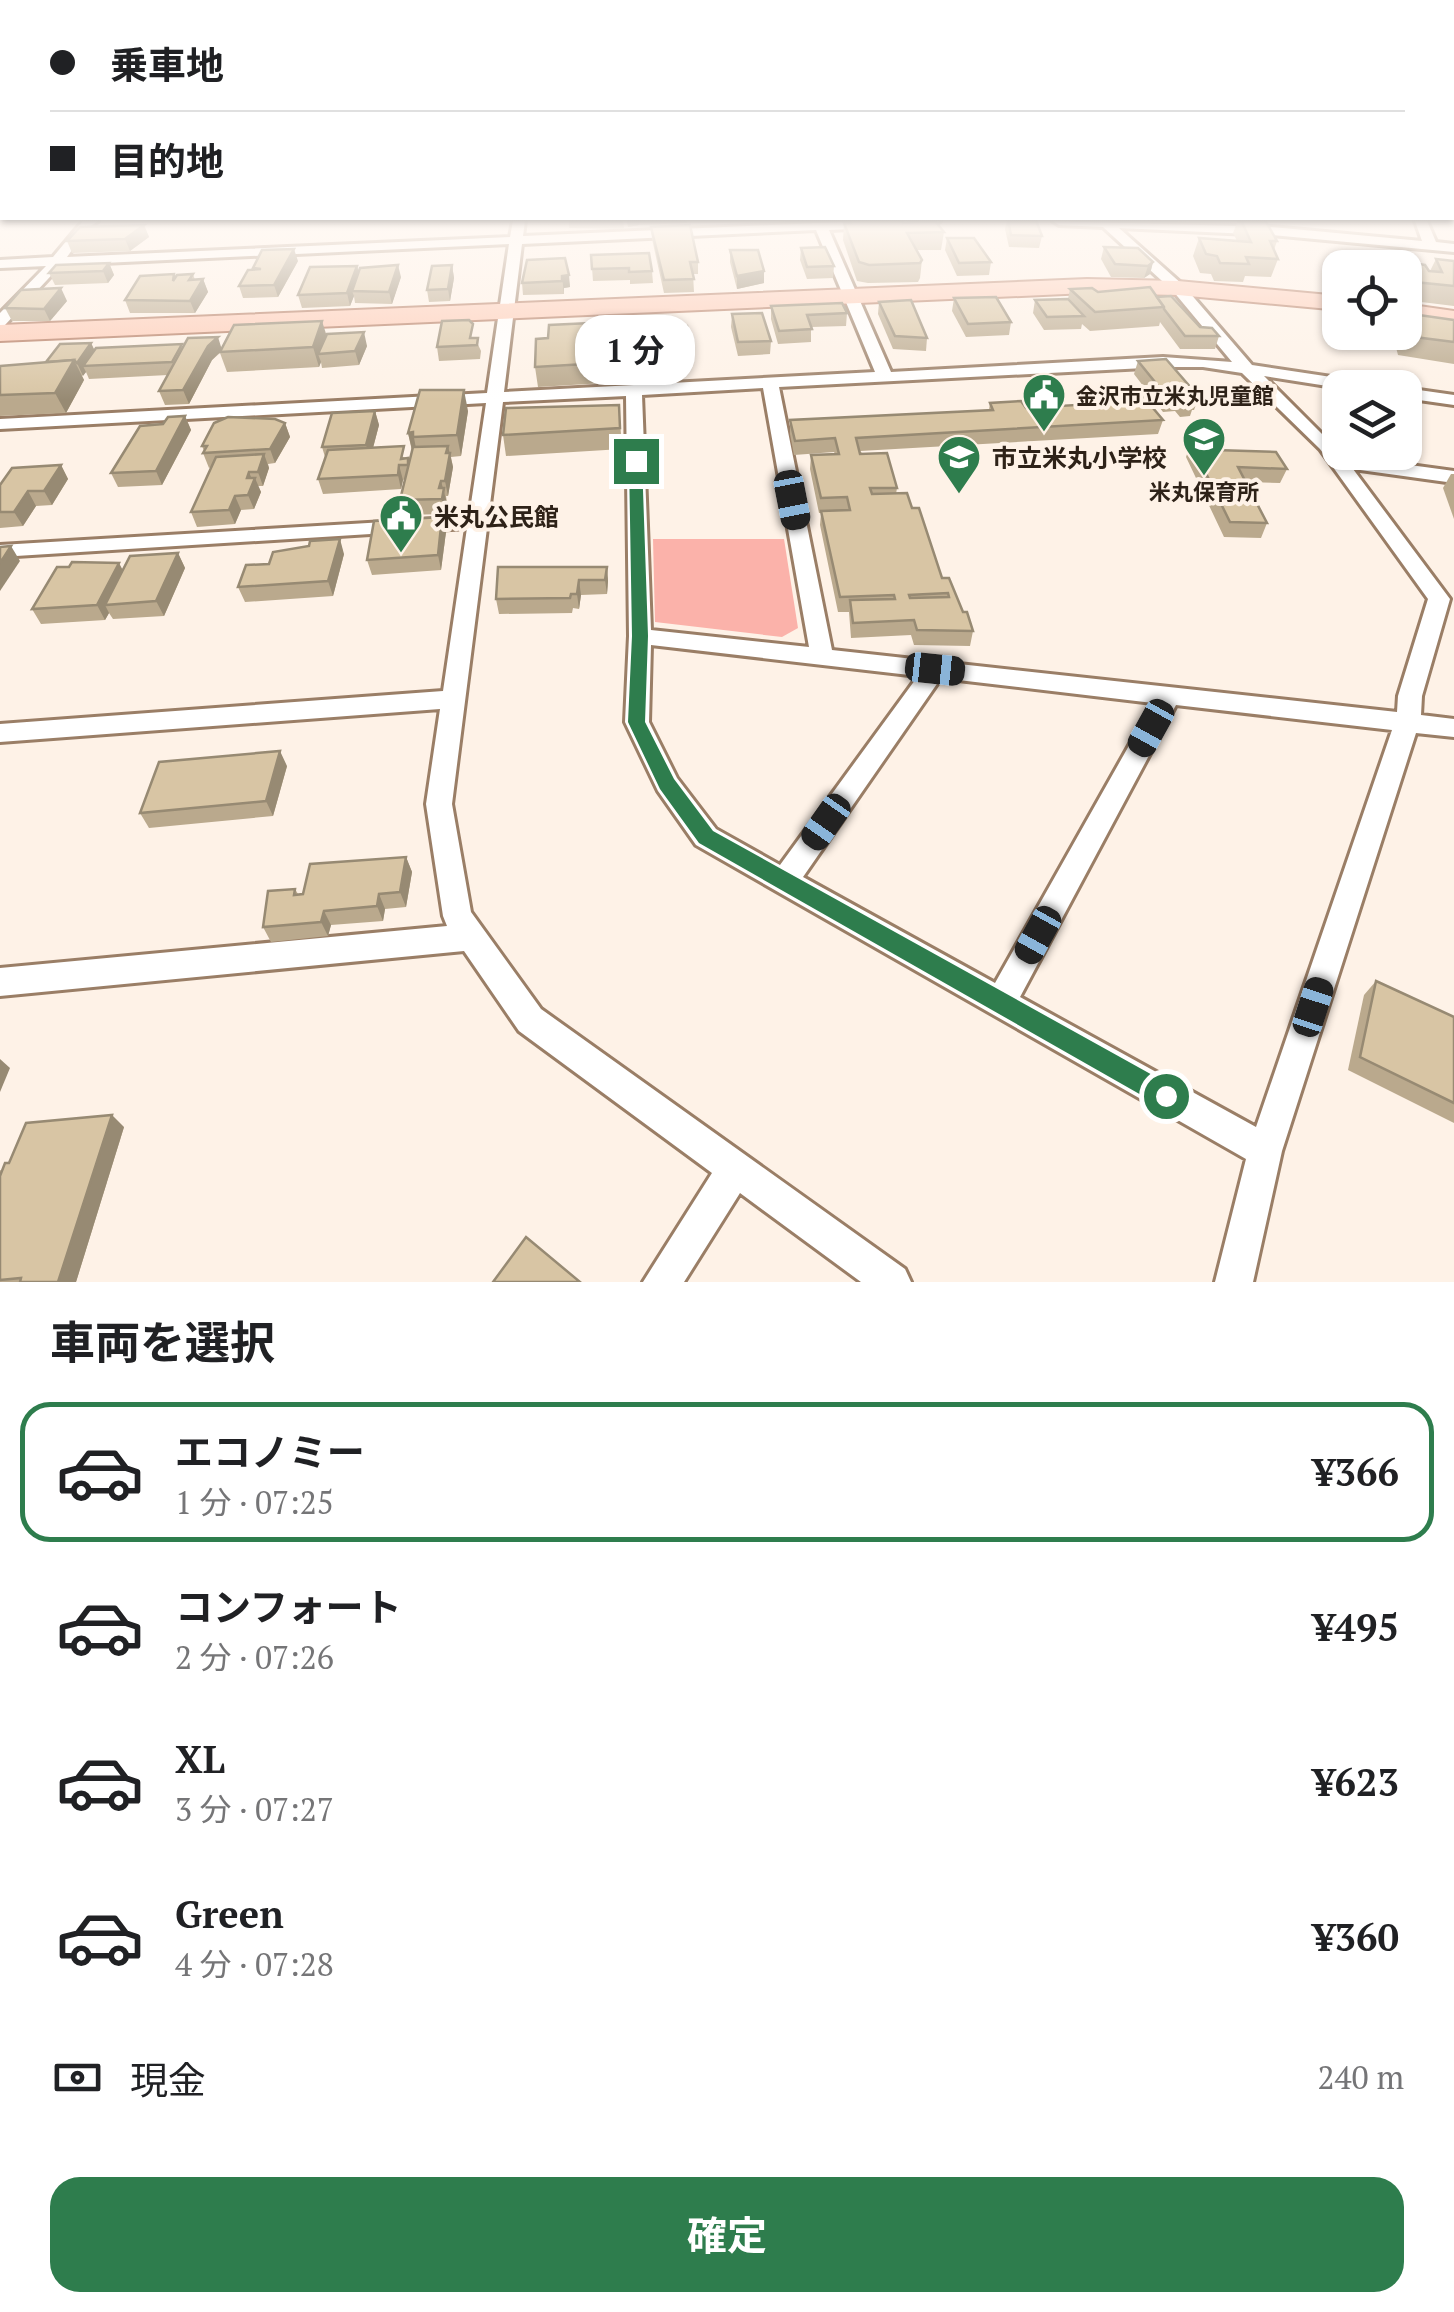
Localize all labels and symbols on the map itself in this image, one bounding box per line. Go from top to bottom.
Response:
callout: 1 分 [576,316,696,386]
public building icon: 金沢市立米丸児童館 [1021,372,1067,433]
place label: 金沢市立米丸児童館 [1076,381,1274,410]
school or university icon: 米丸保育所 [1181,416,1227,477]
school or university icon: 市立米丸小学校 [936,434,982,495]
route end [614,439,659,484]
place label: 市立米丸小学校 [992,441,1167,474]
car [772,468,812,532]
place label: 米丸保育所 [1149,477,1259,506]
public building icon: 米丸公民館 [378,493,424,554]
place label: 米丸公民館 [434,500,559,533]
car [904,651,966,687]
car [1123,694,1179,762]
car [797,789,855,855]
car [1010,901,1066,969]
car [1289,974,1337,1040]
route start [1144,1074,1189,1119]

